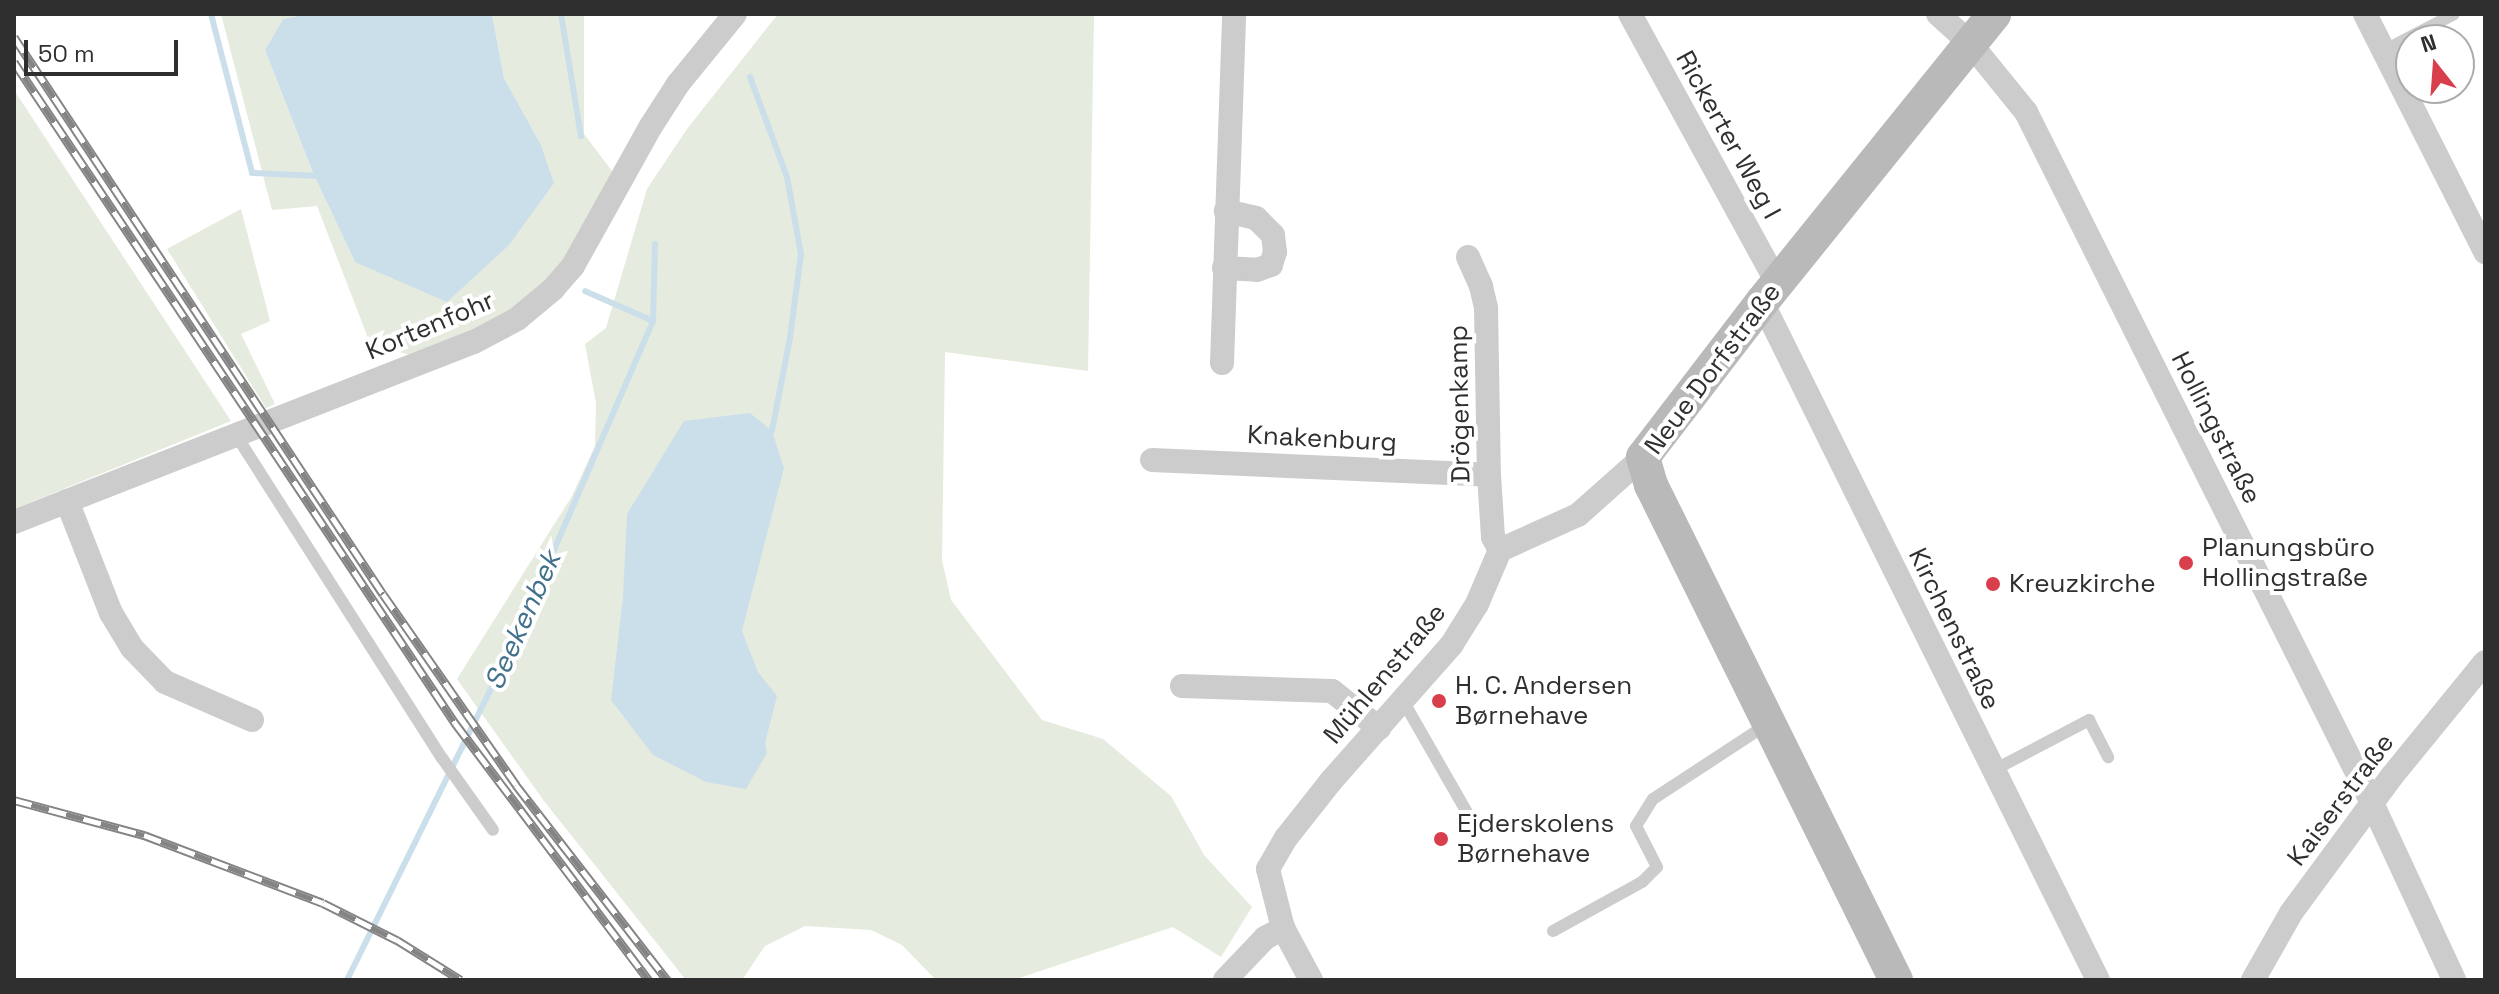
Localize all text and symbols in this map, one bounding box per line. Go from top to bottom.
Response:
scale bar [28,24,182,74]
north arrow [2395,24,2475,104]
text: N [2417,27,2440,59]
text: 50 m [38,38,95,69]
street label: Rickerter Weg I [1669,45,1787,225]
street label: Neue Dorfstraße [1638,277,1788,461]
street label: Kortenfohr [361,285,499,367]
street label: Drögenkamp [1443,325,1477,483]
street label: Hollingstraße [2164,347,2268,509]
street label: Knakenburg [1246,419,1398,459]
place label: Planungsbüro Hollingstraße [2202,532,2375,594]
street label: Kirchenstraße [1901,543,2007,715]
water label: Seekenbek [477,546,567,694]
marker: Planungsbüro Hollingstraße [2177,554,2195,572]
place label: Kreuzkirche [2009,568,2156,600]
marker: Kreuzkirche [1984,575,2002,593]
street label: Mühlenstraße [1317,598,1453,750]
place label: H. C. Andersen Børnehave [1455,670,1634,732]
marker: H. C. Andersen Børnehave [1430,692,1448,710]
street label: Kaiserstraße [2281,728,2401,872]
place label: Ejderskolens Børnehave [1457,808,1614,870]
marker: Ejderskolens Børnehave [1432,830,1450,848]

